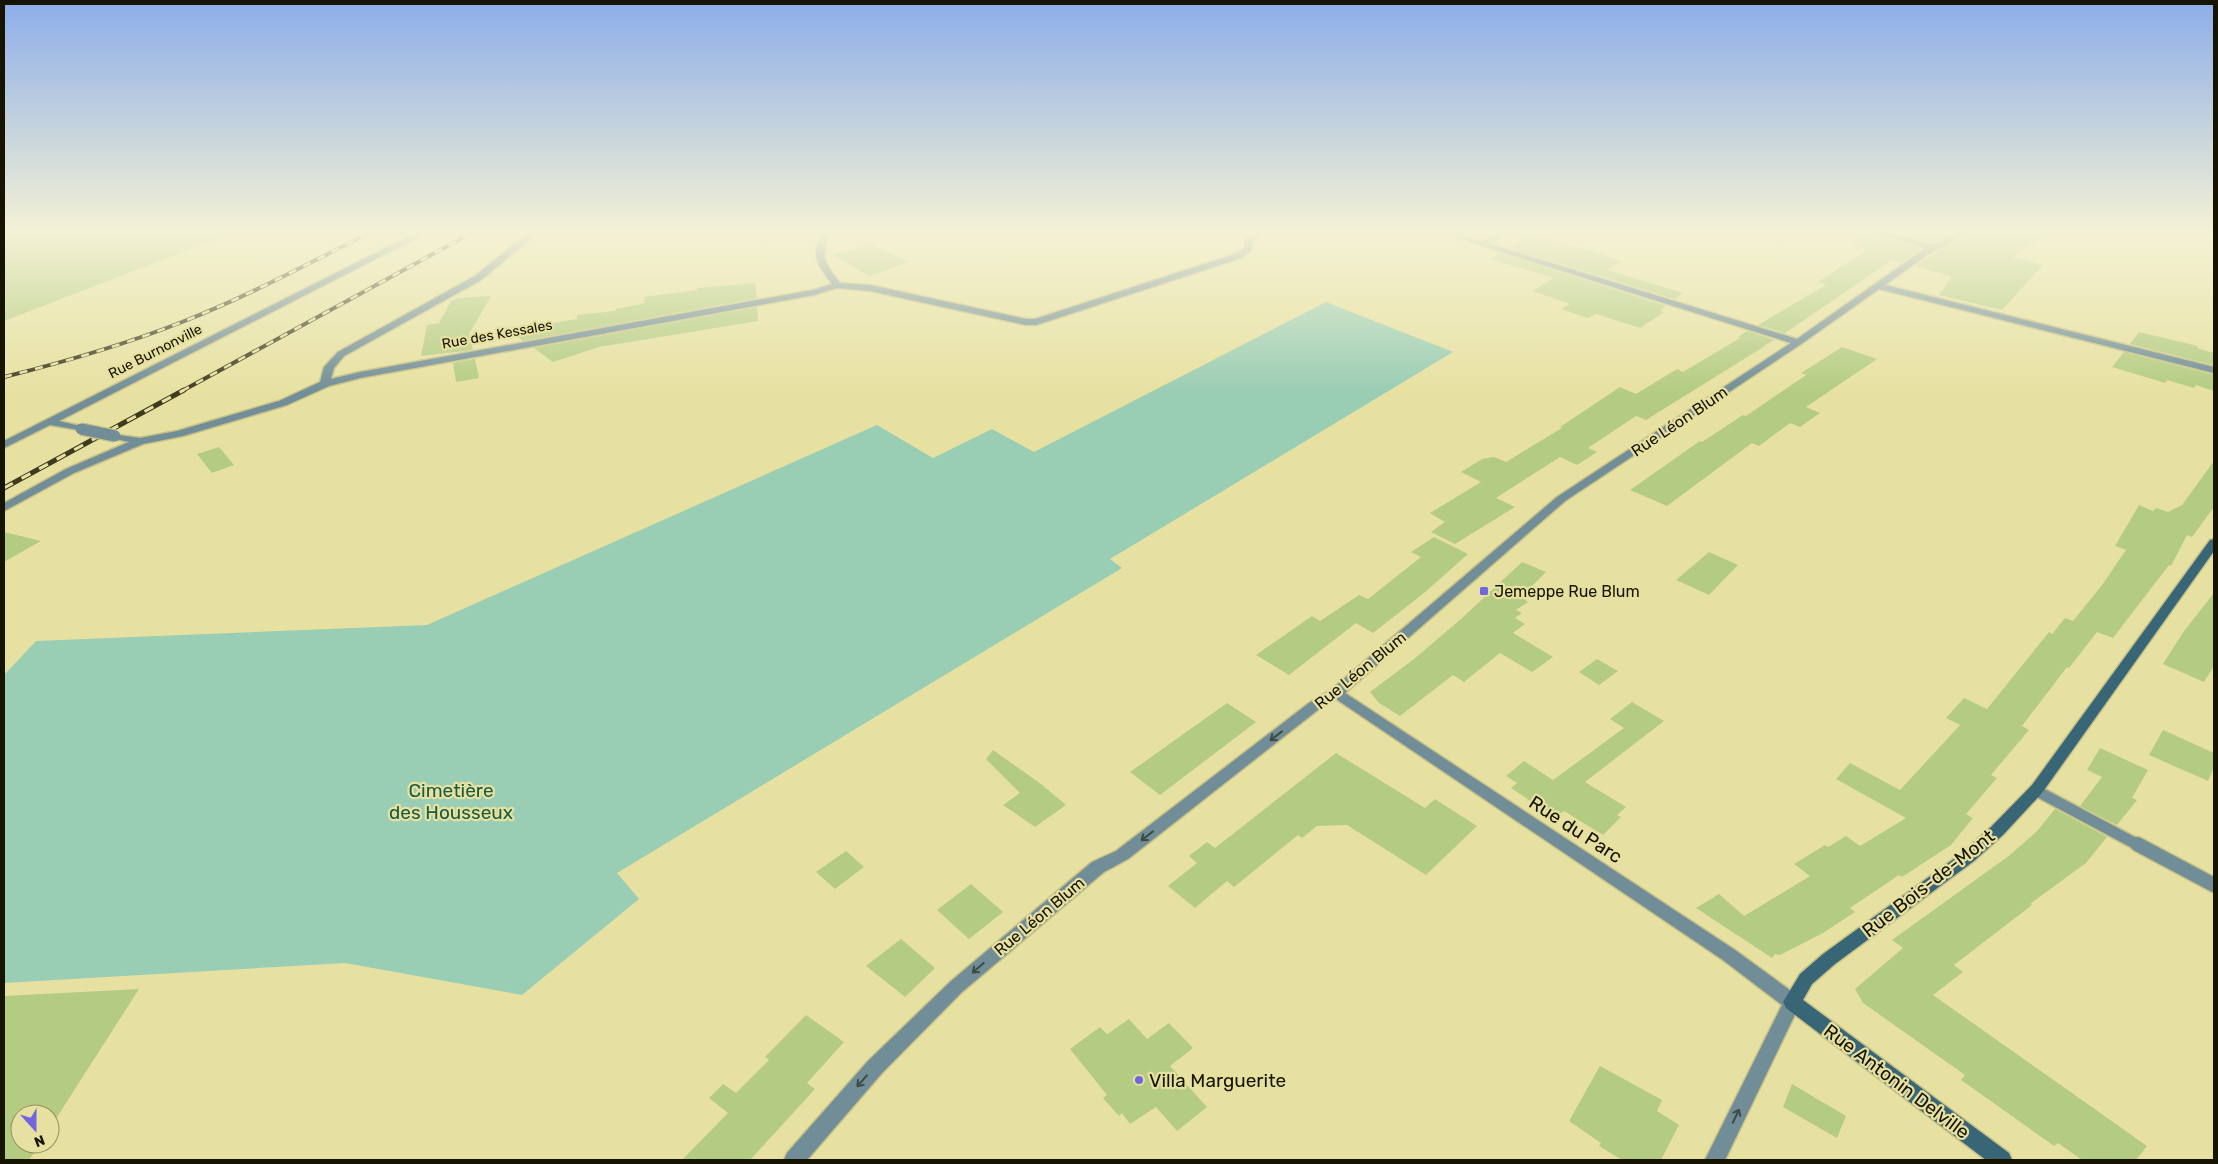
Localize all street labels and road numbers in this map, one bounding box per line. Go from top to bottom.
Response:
street label: Rue des Kessales [441,316,554,353]
street label: Rue Burnonville [106,321,205,382]
street label: Rue Léon Blum [1628,382,1731,461]
street label: Rue Léon Blum [1311,628,1410,713]
street label: Rue du Parc [1525,791,1627,868]
street label: Rue Bois-de-Mont [1857,824,2000,942]
street label: Rue Léon Blum [990,873,1088,960]
street label: Rue Antonin Delville [1819,1019,1974,1144]

